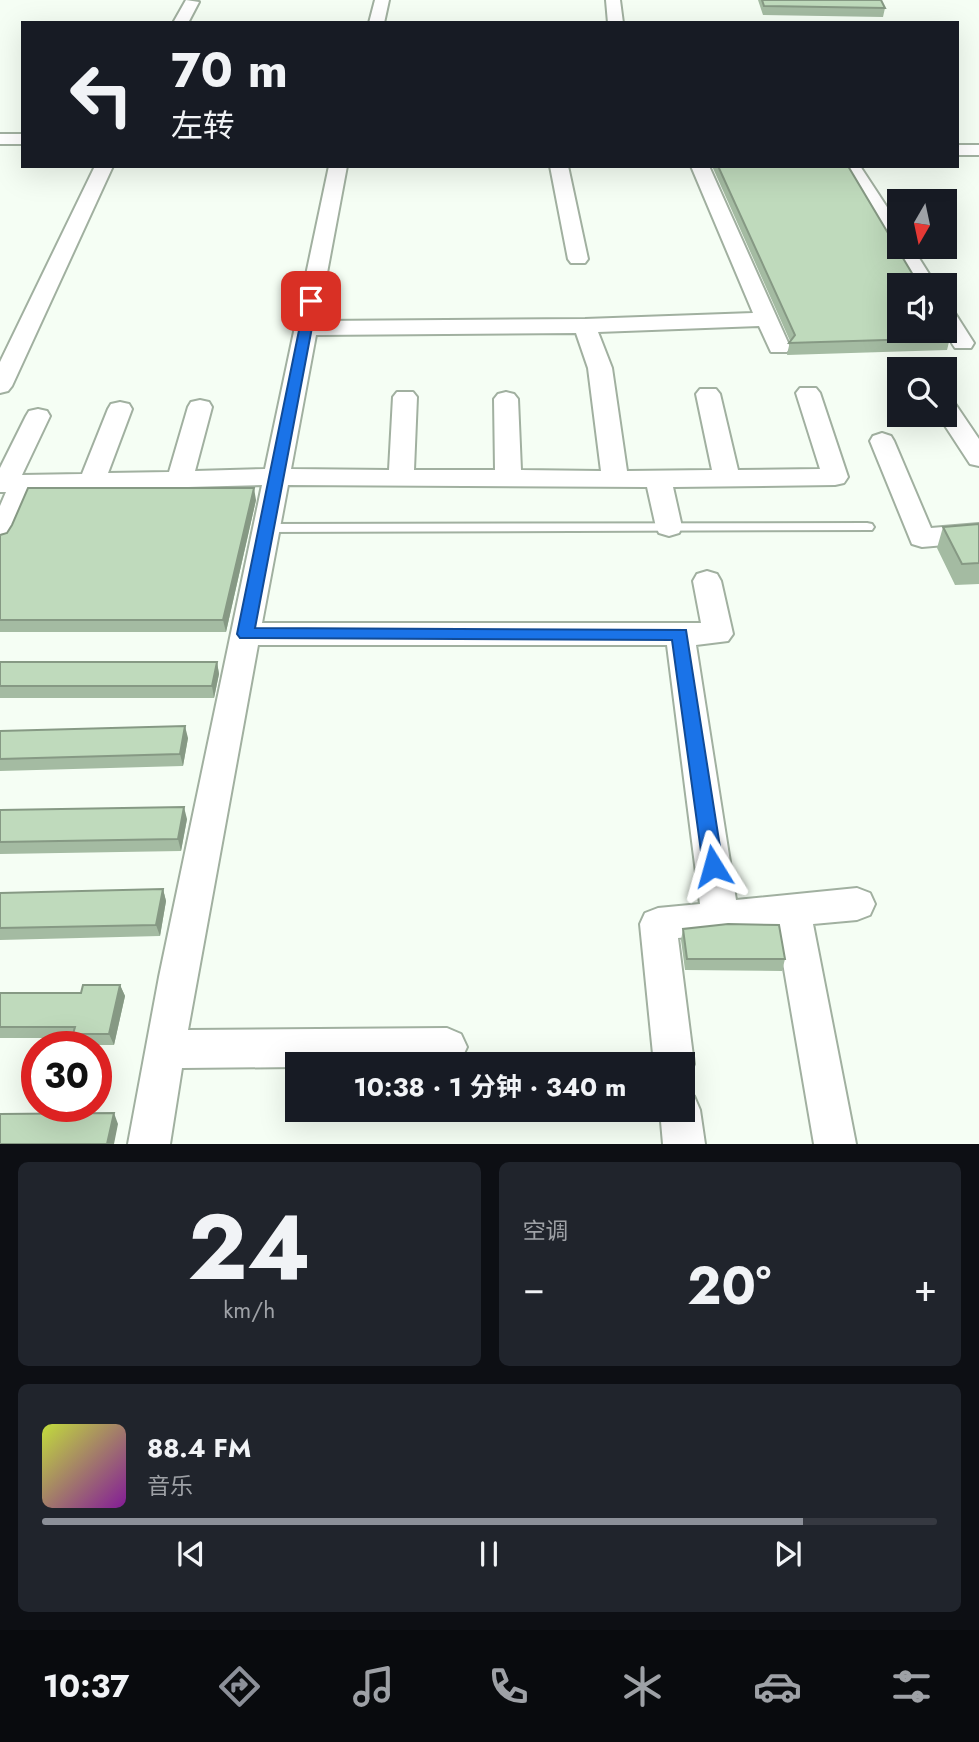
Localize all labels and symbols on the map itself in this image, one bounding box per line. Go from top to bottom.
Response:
north arrow [887,189,957,259]
pin [281,271,341,331]
position arrow [676,829,750,903]
speed limit sign: 30 [21,1031,112,1122]

